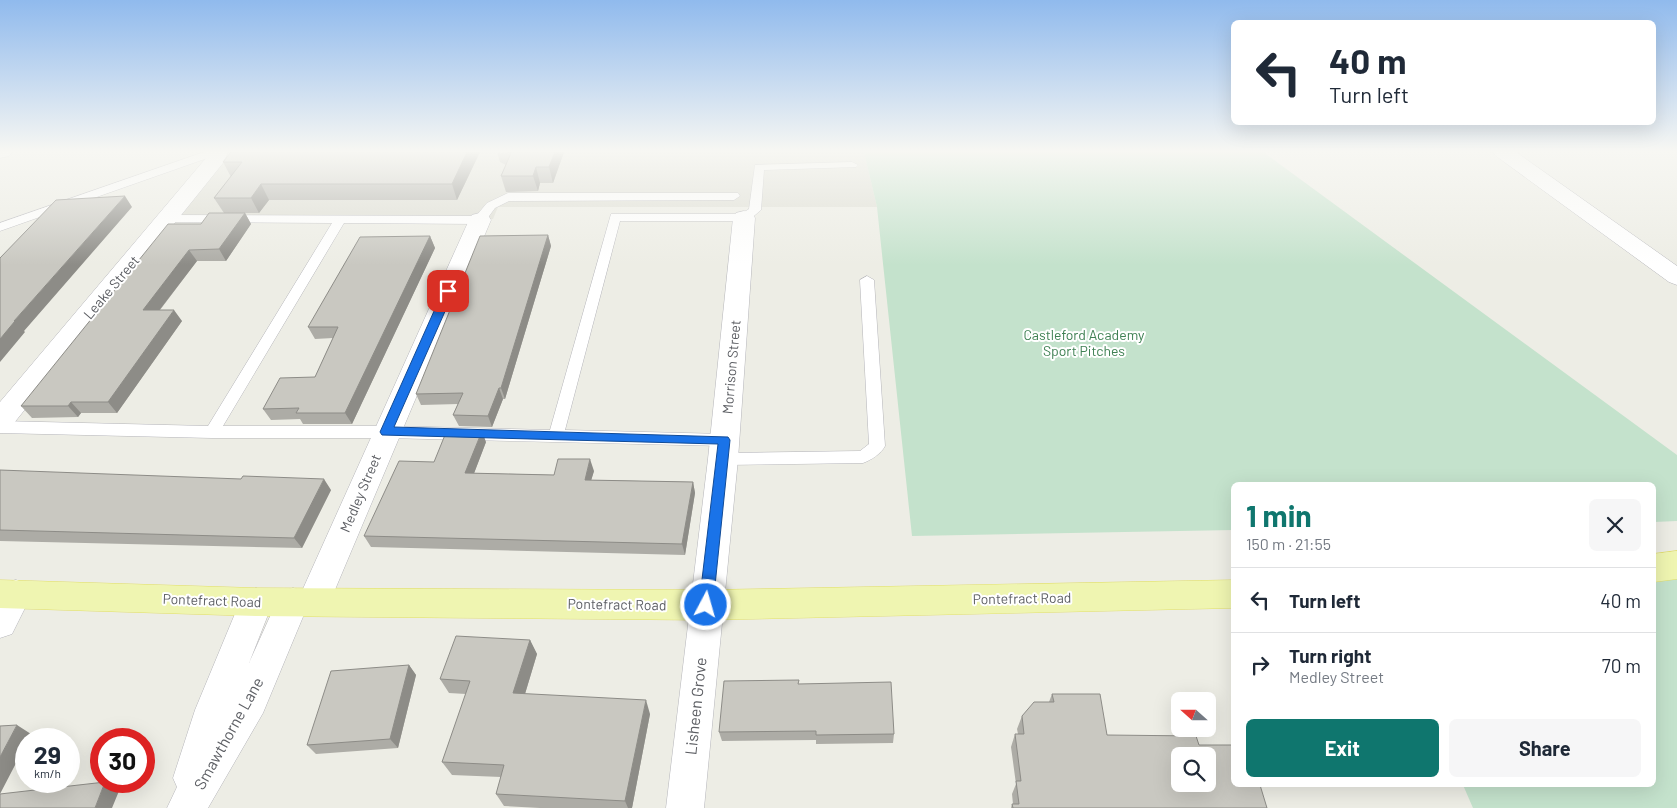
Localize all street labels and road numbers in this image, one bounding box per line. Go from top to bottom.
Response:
street label: Leake Street [80,252,142,322]
street label: Morrison Street [718,319,744,415]
street label: Medley Street [336,451,384,535]
street label: Pontefract Road [972,589,1072,607]
street label: Pontefract Road [162,590,262,610]
street label: Pontefract Road [567,595,667,613]
street label: Lisheen Grove [680,656,710,756]
street label: Smawthorne Lane [189,673,267,793]

